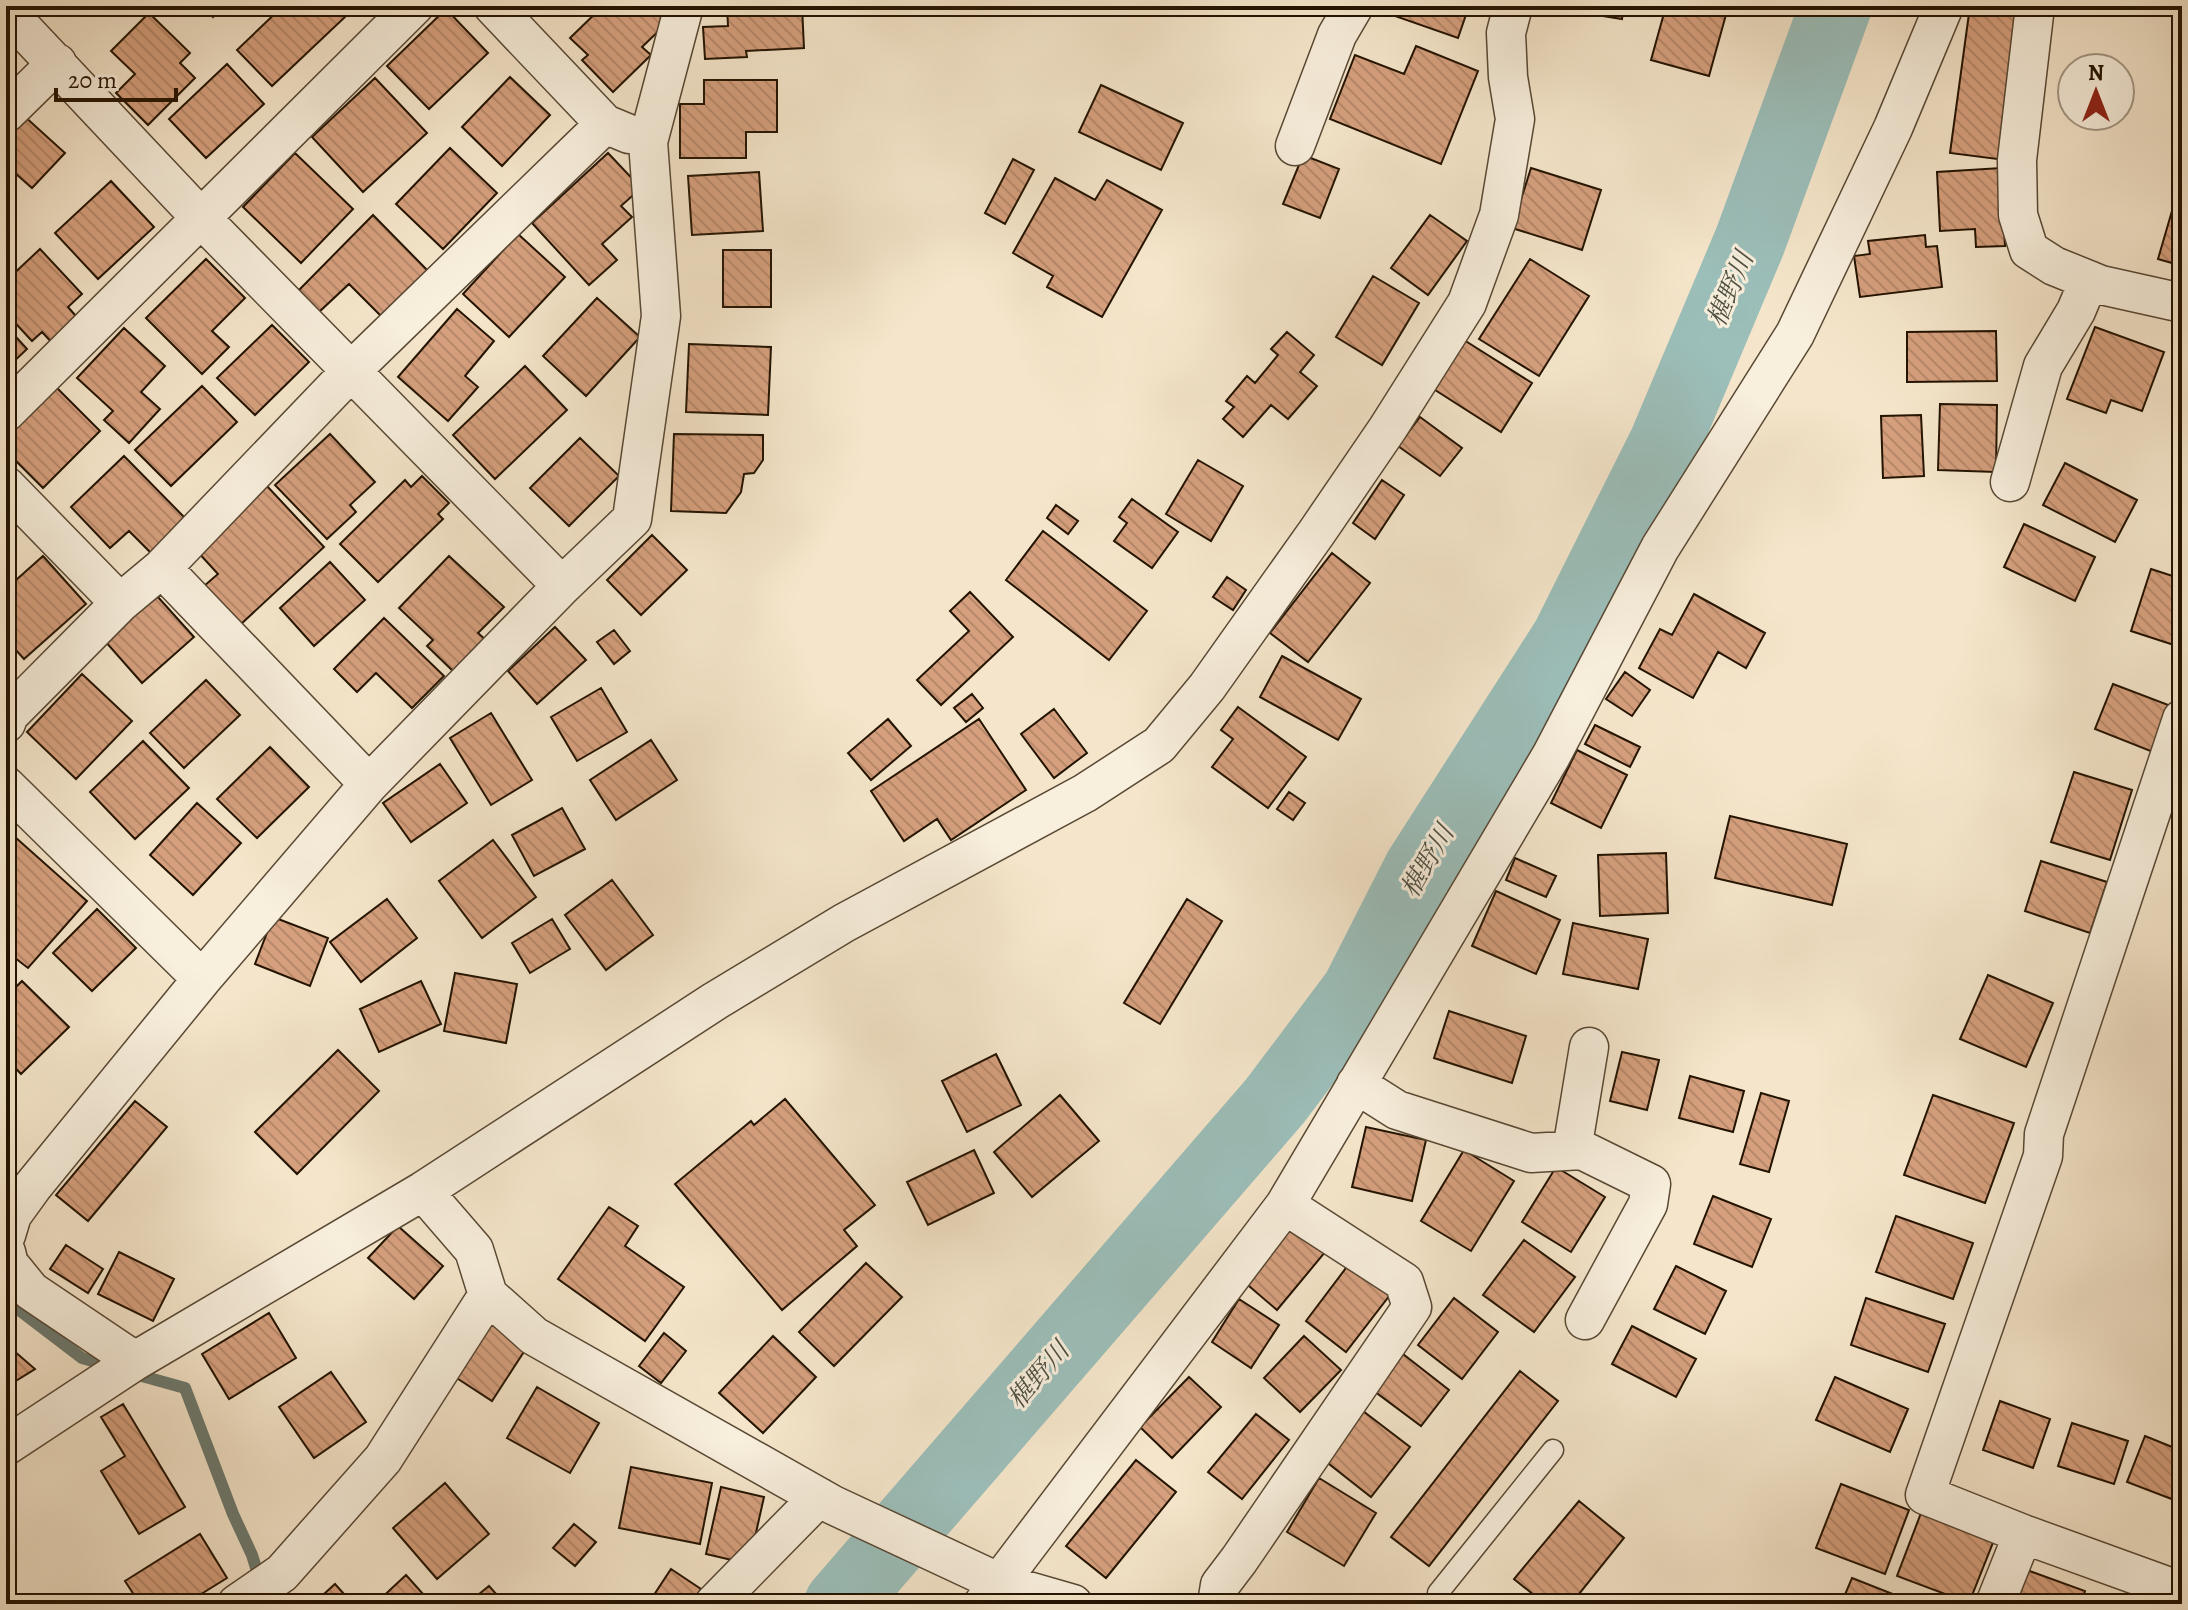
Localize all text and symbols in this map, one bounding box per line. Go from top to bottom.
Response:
scale bar [56,52,176,102]
north arrow [2056,52,2136,132]
text: N [2088,58,2104,88]
text: 20 m [68,64,117,96]
water label: 椹野川 [1699,244,1763,332]
water label: 椹野川 [1393,816,1464,904]
water label: 椹野川 [1000,1332,1079,1416]

